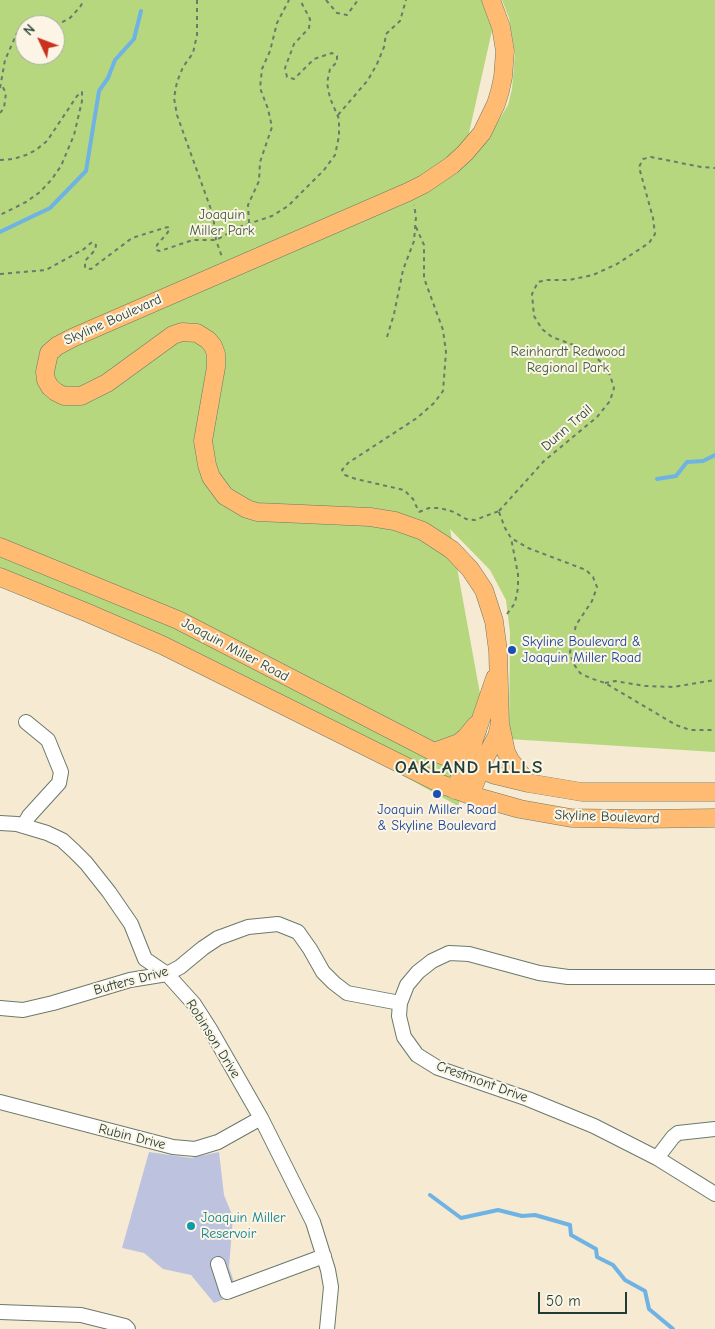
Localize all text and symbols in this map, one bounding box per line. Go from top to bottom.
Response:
north arrow [15,15,65,65]
text: N [20,21,39,39]
park label: Joaquin Miller Park [189,207,255,240]
street label: Skyline Boulevard [62,291,164,349]
park label: Reinhardt Redwood Regional Park [510,344,626,377]
street label: Dunn Trail [538,401,596,455]
street label: Joaquin Miller Road [178,615,292,685]
place label: Skyline Boulevard & Joaquin Miller Road [522,634,642,666]
marker: Skyline Boulevard & Joaquin Miller Road [506,644,518,656]
district label: OAKLAND HILLS [393,757,545,779]
marker: Joaquin Miller Road & Skyline Boulevard [431,788,443,800]
place label: Joaquin Miller Road & Skyline Boulevard [377,802,497,834]
street label: Skyline Boulevard [554,807,660,827]
street label: Butters Drive [92,963,170,999]
street label: Robinson Drive [182,997,244,1081]
street label: Crestmont Drive [434,1058,530,1106]
street label: Rubin Drive [97,1121,167,1153]
place label: Joaquin Miller Reservoir [201,1210,286,1242]
marker: Joaquin Miller Reservoir [185,1220,197,1232]
scale bar [540,1282,629,1314]
text: 50 m [546,1292,581,1310]

